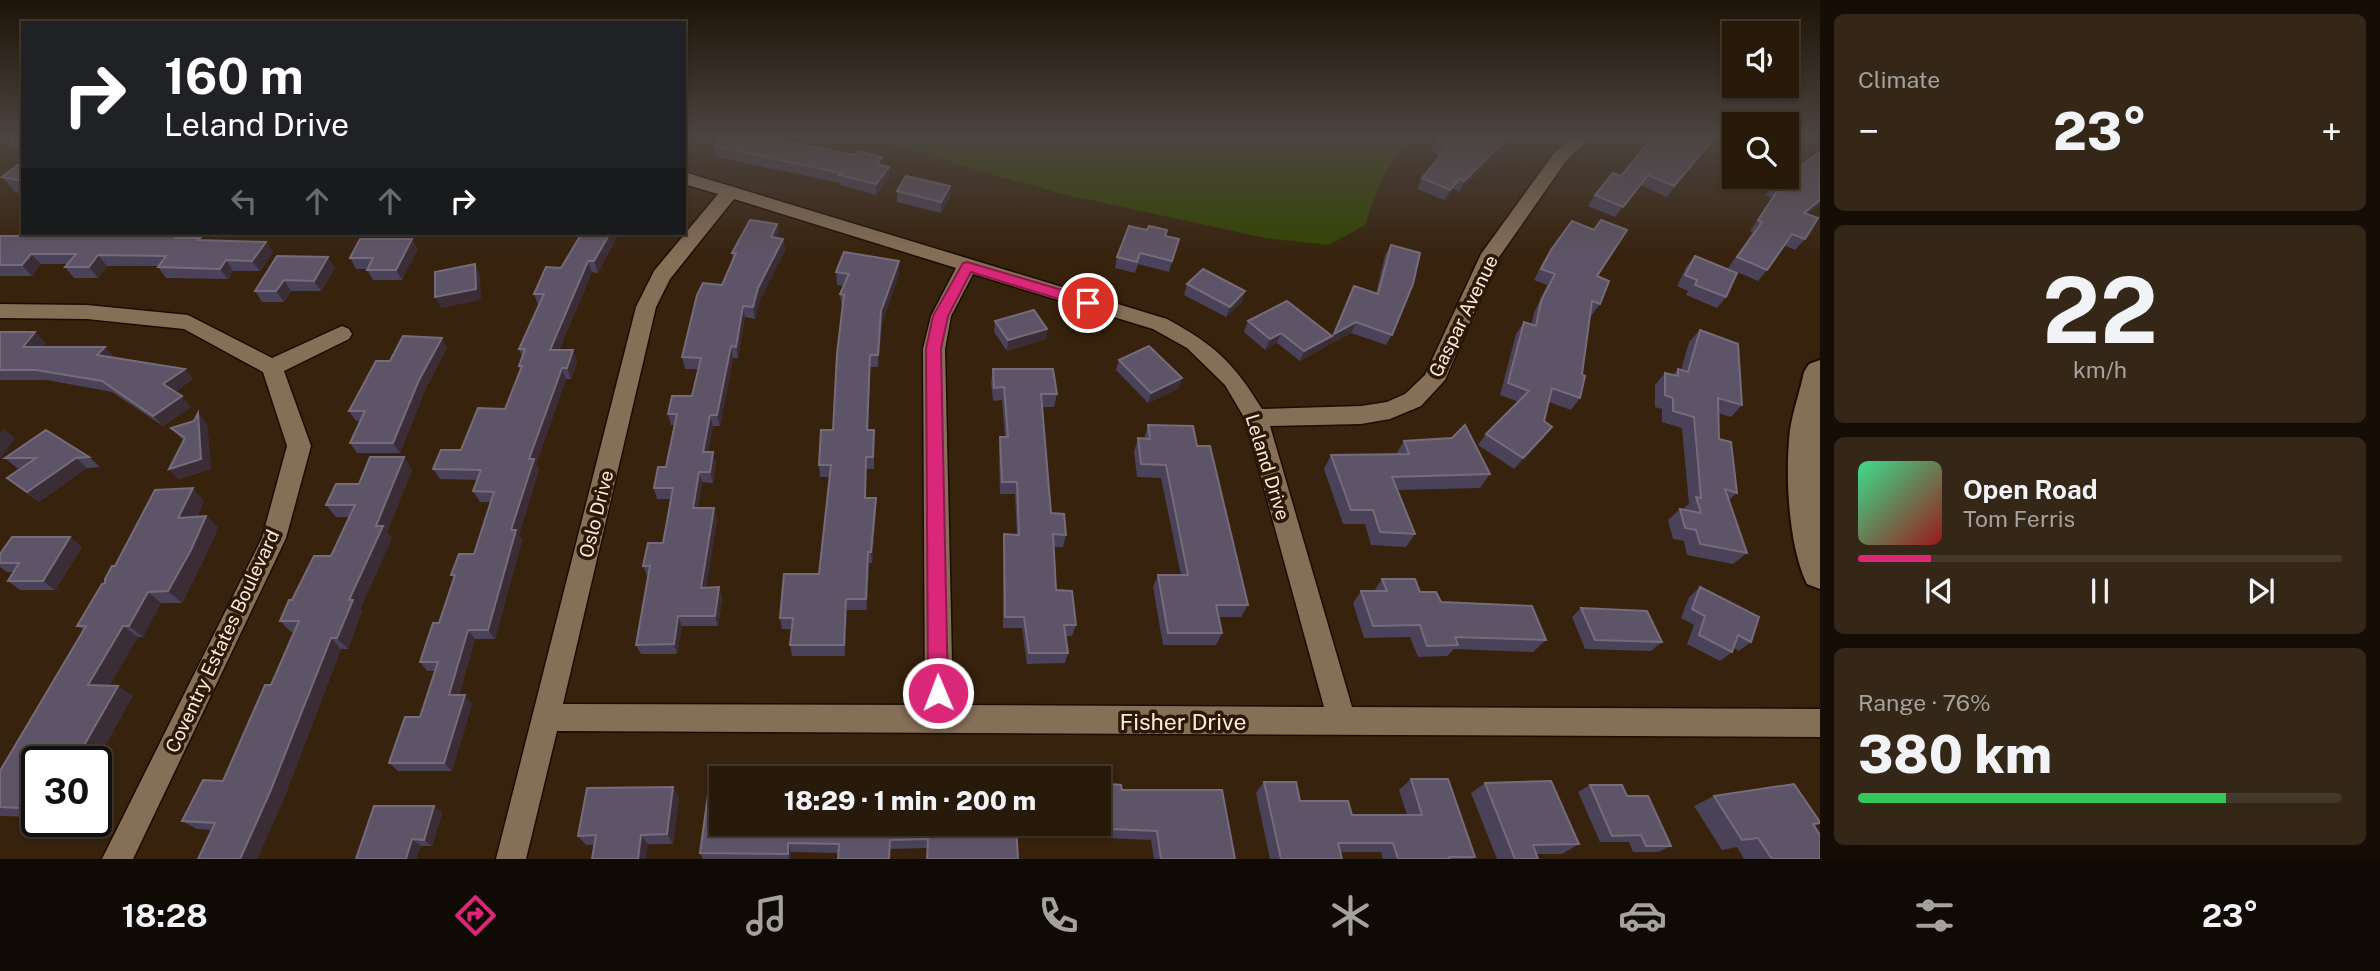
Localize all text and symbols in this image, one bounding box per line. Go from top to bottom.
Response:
map controls [1722,21,1799,189]
button: sound [1722,21,1799,98]
text: 160 m [164,47,304,105]
icon: right [49,49,140,140]
text: Climate [1858,66,1940,93]
text: 23° [2053,101,2147,162]
text: Leland Drive [164,106,349,143]
text: − [1858,109,1879,154]
text: + [2321,109,2342,154]
button: search [1722,112,1799,189]
icon: left [225,182,263,220]
icon: ahead [298,182,336,220]
icon: ahead [371,182,409,220]
icon: right [444,182,482,220]
street label: Gaspar Avenue [1424,251,1502,381]
text: 22 [2042,257,2158,363]
pin [1058,273,1118,333]
icon: arrive [1069,284,1107,322]
text: km/h [2073,356,2127,383]
street label: Leland Drive [1241,411,1295,523]
street label: Oslo Drive [575,468,617,560]
text: Open Road [1963,474,2098,505]
text: Tom Ferris [1963,505,2075,532]
street label: Coventry Estates Boulevard [161,526,283,756]
icon: previous [1920,572,1958,610]
icon: pause [2081,572,2119,610]
icon: next [2242,572,2280,610]
position arrow [901,656,975,730]
text: Range · 76% [1858,689,1991,716]
street label: Fisher Drive [1120,708,1246,735]
text: 380 km [1858,724,2052,785]
speed limit sign: 30 [21,746,112,837]
text: 18:29 · 1 min · 200 m [784,785,1036,816]
icon: directions [451,891,500,940]
icon: music [742,891,791,940]
icon: phone [1034,891,1083,940]
icon: climate [1326,891,1375,940]
icon: car [1618,891,1667,940]
icon: filters [1910,891,1959,940]
text: 18:28 [121,897,208,934]
text: 23° [2202,897,2258,934]

